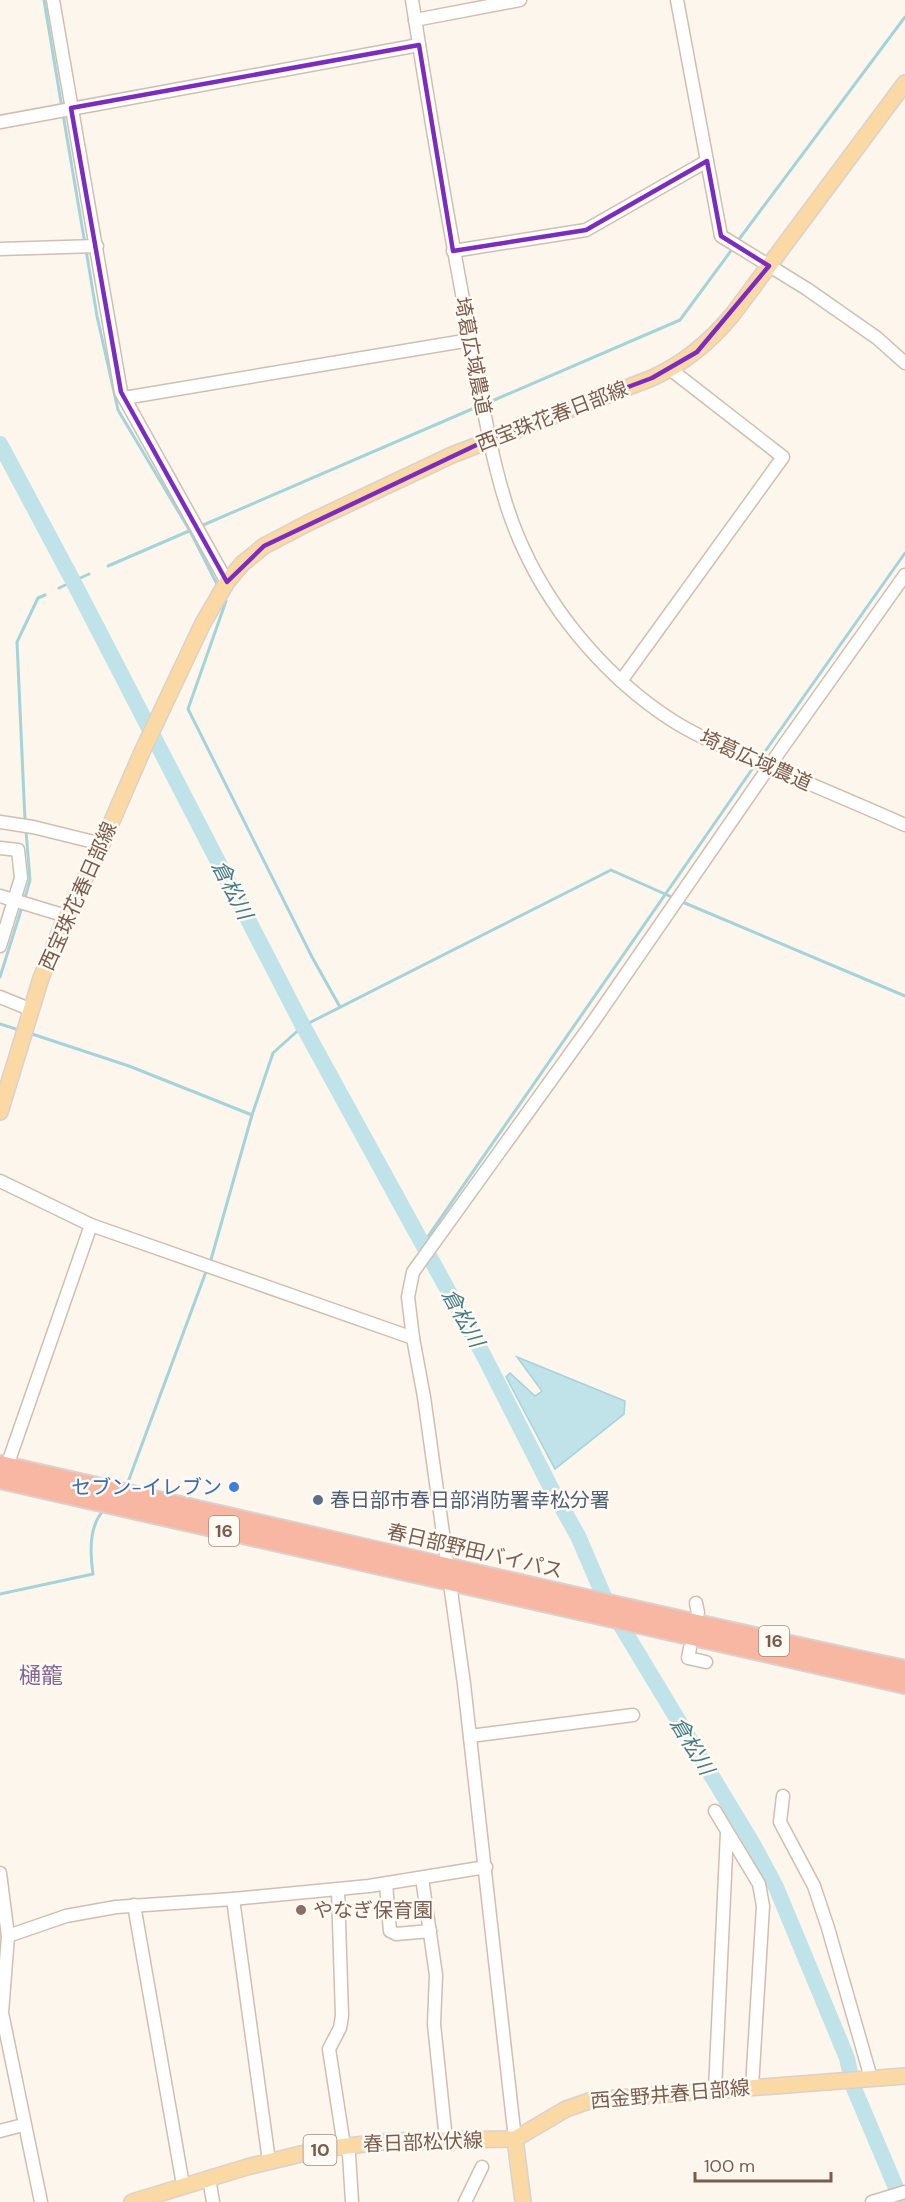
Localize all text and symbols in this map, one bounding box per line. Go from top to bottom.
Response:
street label: 埼葛広域農道 [449,295,497,417]
street label: 西宝珠花春日部線 [473,375,631,457]
street label: 埼葛広域農道 [696,724,816,796]
street label: 西宝珠花春日部線 [34,818,122,974]
water label: 倉松川 [205,856,260,926]
water label: 倉松川 [435,1284,491,1354]
place label: セブン-イレブン [71,1474,222,1500]
marker: セブン-イレブン [227,1480,241,1494]
place label: 春日部市春日部消防署幸松分署 [330,1487,610,1513]
marker: 春日部市春日部消防署幸松分署 [311,1493,325,1507]
road number: 16 [209,1516,239,1546]
street label: 春日部野田バイパス [385,1518,565,1584]
road number: 16 [759,1626,789,1656]
district label: 樋籠 [19,1661,63,1690]
water label: 倉松川 [664,1712,721,1782]
place label: やなぎ保育園 [313,1897,433,1923]
marker: やなぎ保育園 [294,1903,308,1917]
street label: 西金野井春日部線 [589,2074,751,2114]
street label: 春日部松伏線 [363,2127,483,2157]
road number: 10 [304,2135,336,2165]
scale bar [695,2145,832,2183]
text: 100 m [704,2154,755,2178]

